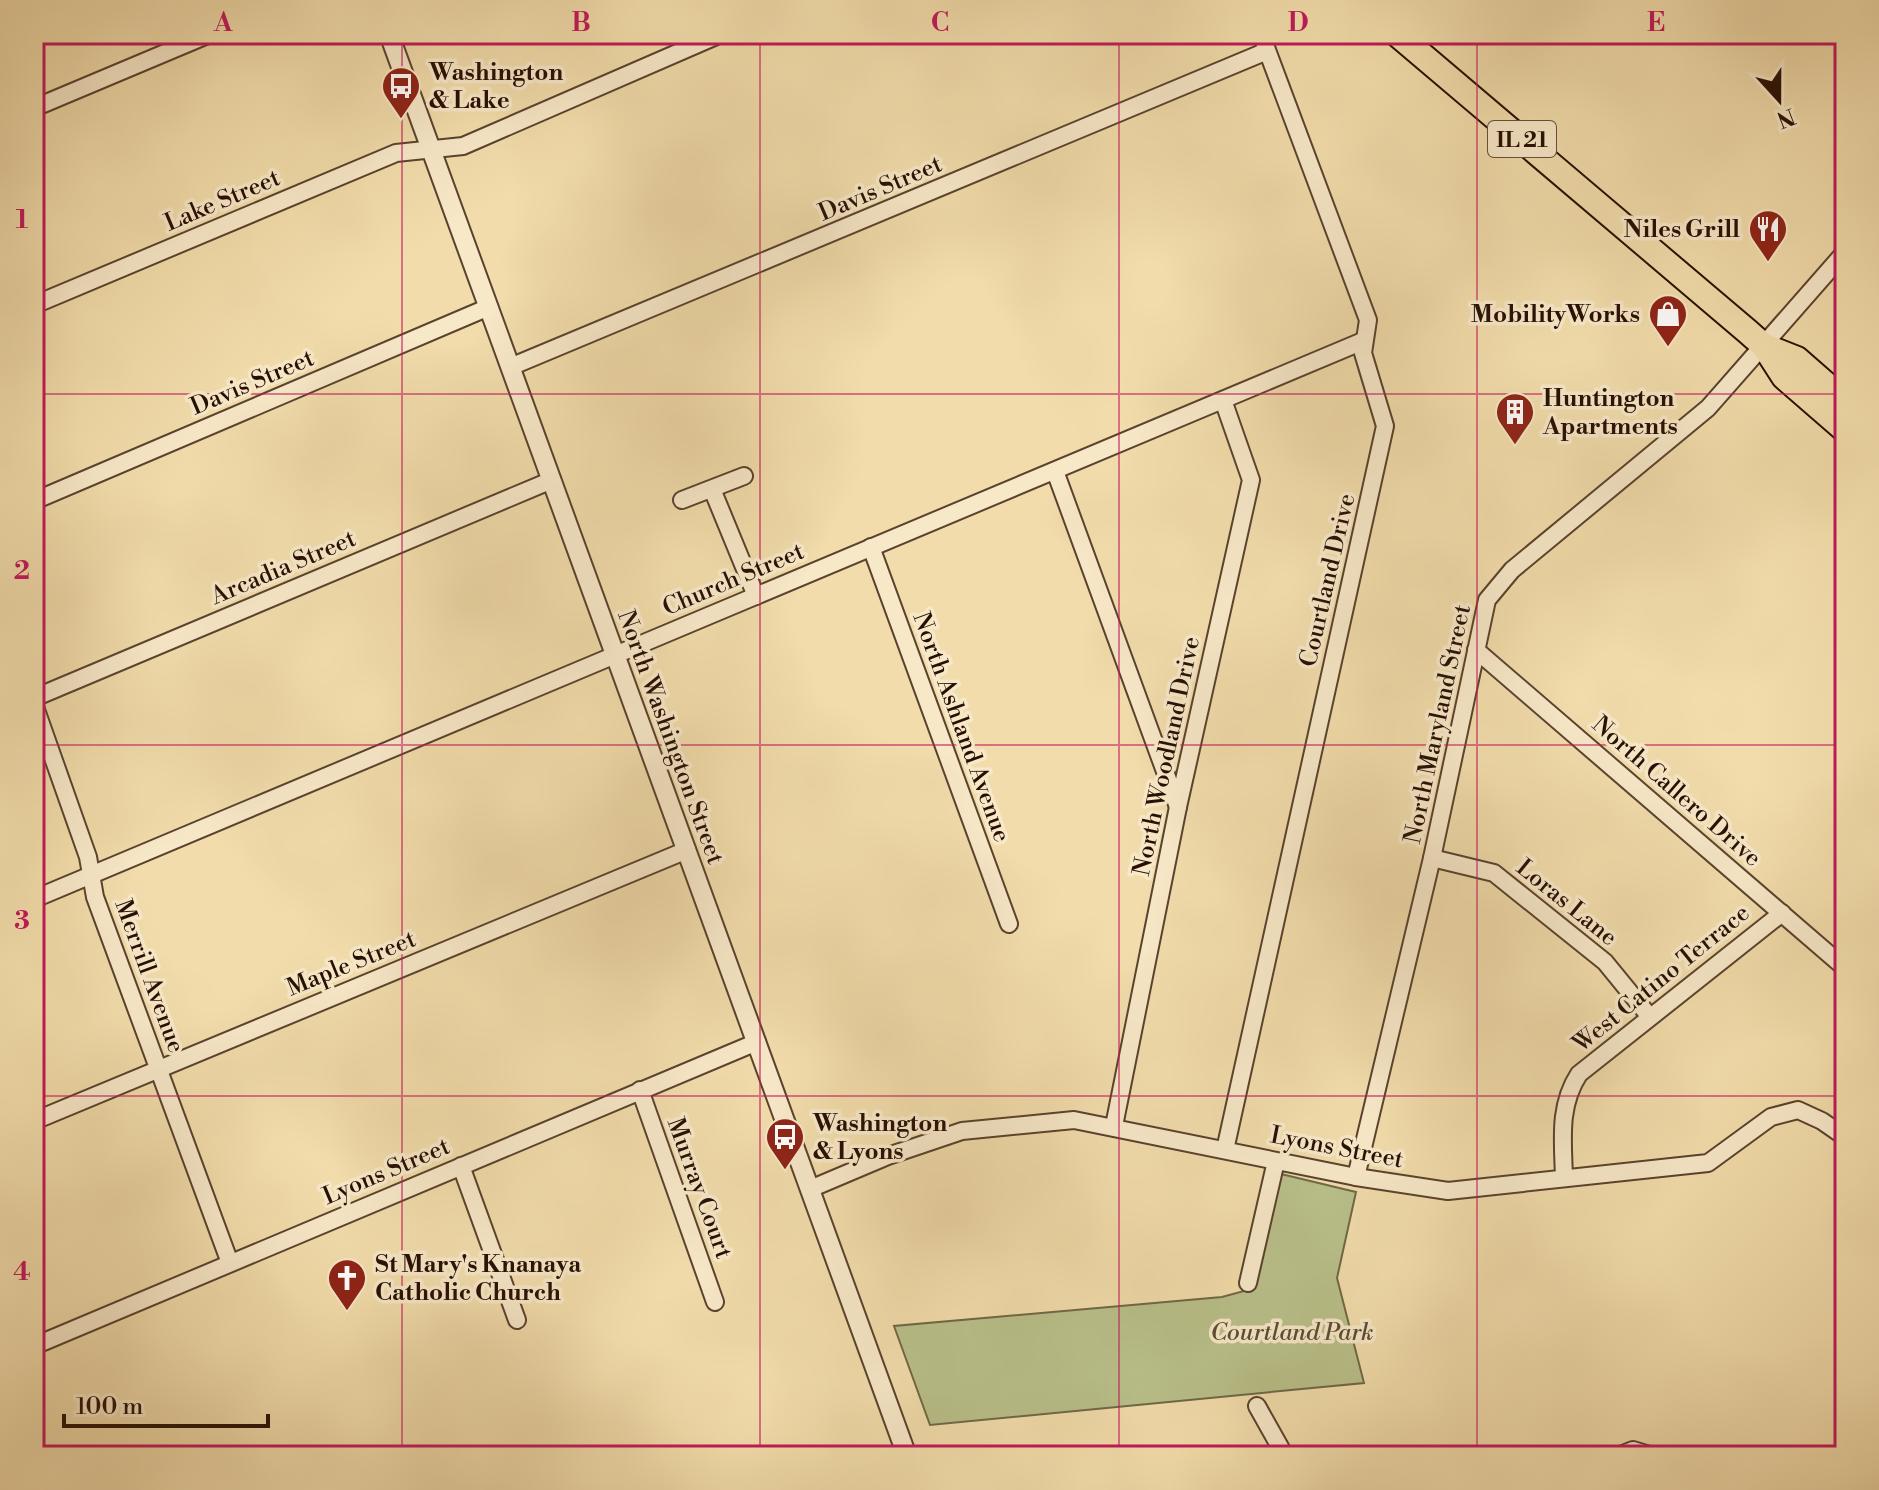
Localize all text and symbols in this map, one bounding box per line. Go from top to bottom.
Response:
text: A [213,7,233,39]
text: B [571,7,591,39]
text: C [931,7,949,39]
text: D [1288,7,1308,39]
text: E [1647,7,1665,39]
place label: Washington & Lake [428,58,563,116]
north arrow [1739,60,1819,140]
bus stop icon: Washington & Lake [380,65,422,120]
text: N [1772,102,1799,133]
road number: IL 21 [1488,121,1556,157]
street label: Davis Street [814,149,947,228]
street label: Lake Street [160,163,285,239]
text: 1 [16,204,29,236]
restaurant icon: Niles Grill [1747,208,1789,263]
place label: Niles Grill [1624,215,1740,245]
shop icon: MobilityWorks [1647,293,1689,348]
place label: MobilityWorks [1471,300,1640,330]
street label: Davis Street [186,343,319,422]
place label: Huntington Apartments [1542,384,1678,442]
building icon: Huntington Apartments [1494,391,1536,446]
street label: Courtland Drive [1293,491,1362,670]
street label: Arcadia Street [205,524,361,612]
street label: Church Street [658,536,809,623]
text: 2 [14,555,30,587]
street label: North Maryland Street [1398,601,1478,847]
street label: North Washington Street [610,606,730,869]
street label: North Ashland Avenue [905,608,1017,846]
street label: North Woodland Drive [1127,634,1207,879]
street label: North Callero Drive [1585,710,1767,874]
street label: Loras Lane [1510,853,1623,953]
street label: Merrill Avenue [107,895,191,1057]
street label: West Catino Terrace [1566,898,1756,1060]
text: 3 [14,905,30,937]
street label: Maple Street [282,924,421,1003]
place label: Washington & Lyons [812,1109,947,1167]
street label: Murray Court [660,1114,739,1263]
bus stop icon: Washington & Lyons [764,1116,806,1171]
street label: Lyons Street [1268,1120,1406,1176]
street label: Lyons Street [318,1132,455,1212]
place label: St Mary's Knanaya Catholic Church [375,1250,582,1308]
text: 4 [13,1256,31,1288]
church icon: St Mary's Knanaya Catholic Church [326,1257,368,1312]
park label: Courtland Park [1210,1318,1374,1348]
scale bar [64,1378,268,1428]
text: 100 m [76,1392,143,1422]

